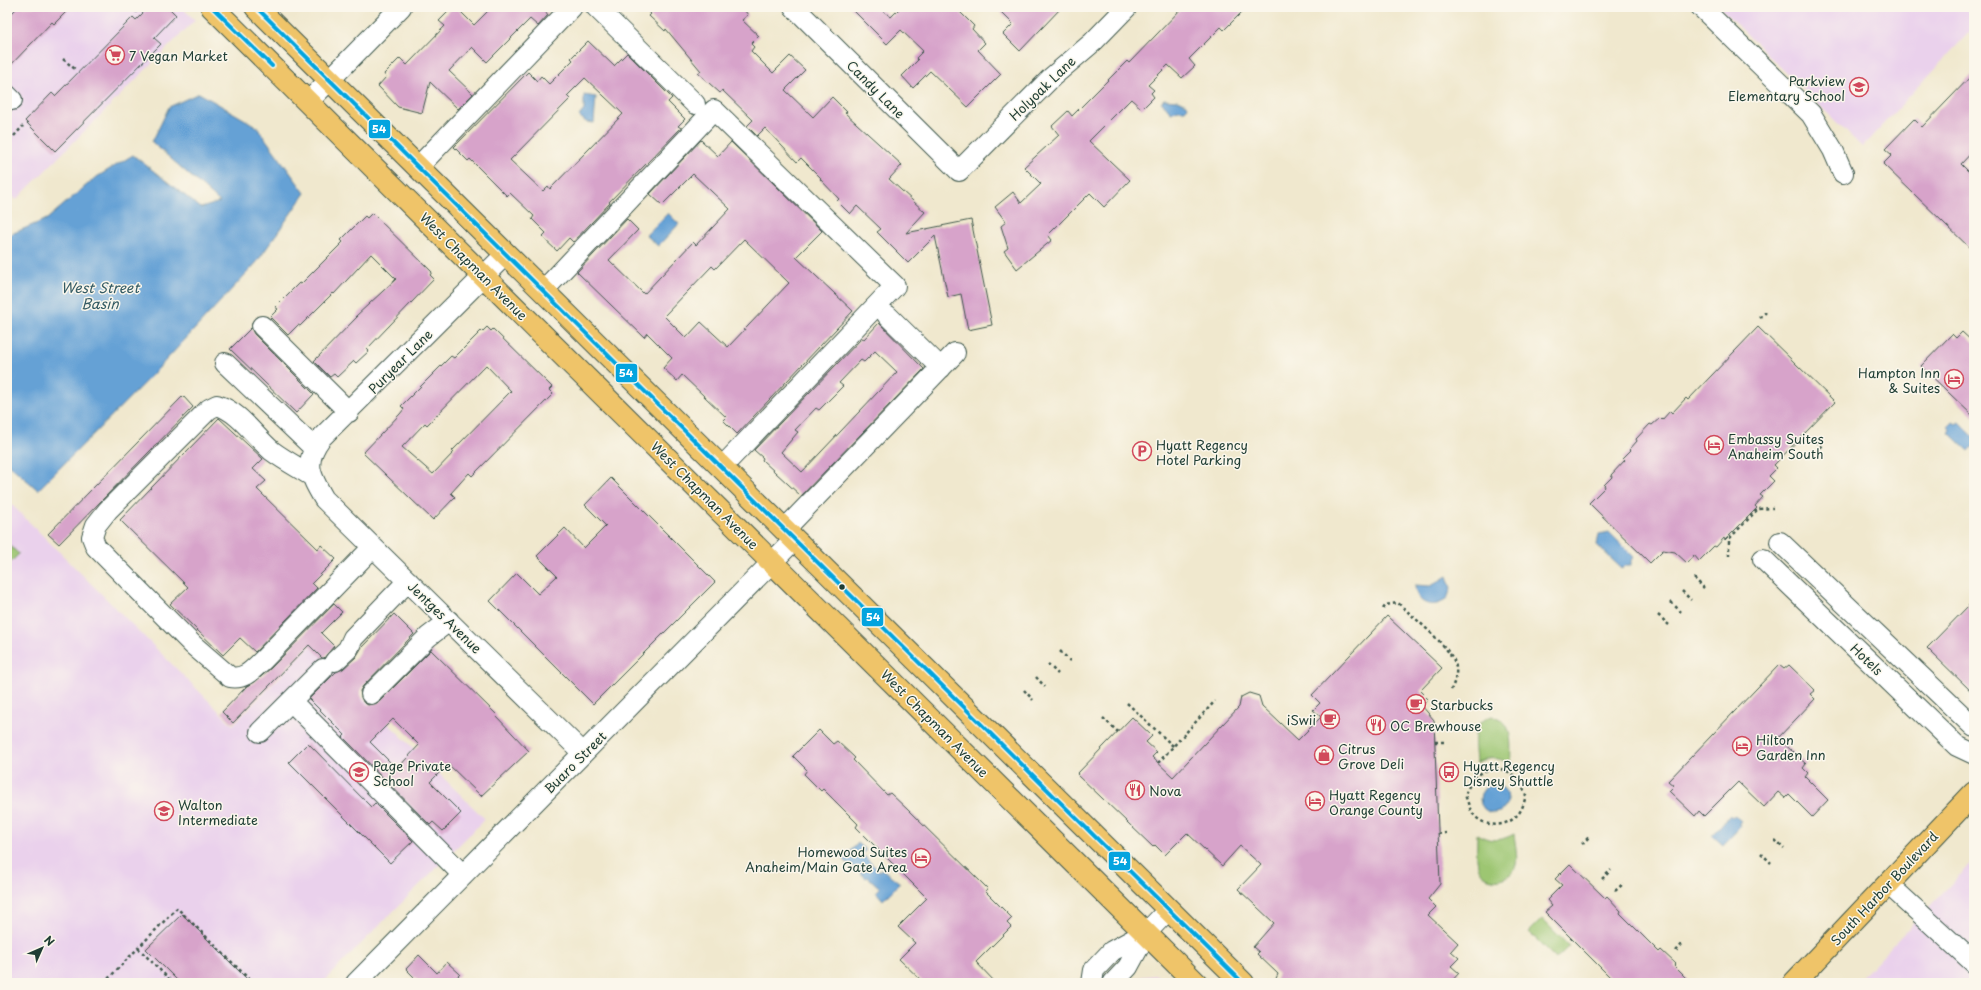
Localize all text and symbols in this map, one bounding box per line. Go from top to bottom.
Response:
supermarket icon: 7 Vegan Market [104,44,126,66]
place label: 7 Vegan Market [129,46,228,65]
street label: Holyoak Lane [1005,51,1079,125]
street label: Candy Lane [843,56,909,122]
place label: Parkview Elementary School [1728,71,1845,105]
school or university icon: Parkview Elementary School [1848,76,1870,98]
line badge: 54 [368,119,391,139]
text: 54 [372,120,387,137]
street label: West Chapman Avenue [416,208,532,324]
water label: West Street Basin [61,277,141,314]
street label: Puryear Lane [364,325,436,397]
line badge: 54 [615,363,638,383]
place label: Hampton Inn & Suites [1858,363,1940,397]
text: 54 [619,364,634,381]
hotel icon: Hampton Inn & Suites [1943,368,1965,390]
place label: Embassy Suites Anaheim South [1728,429,1824,463]
hotel icon: Embassy Suites Anaheim South [1703,434,1725,456]
place label: Hyatt Regency Hotel Parking [1156,435,1248,469]
street label: West Chapman Avenue [647,437,763,553]
parking icon: Hyatt Regency Hotel Parking [1131,440,1153,462]
street label: Jentges Avenue [404,577,486,657]
unlabelled marker [837,582,847,592]
line badge: 54 [861,607,884,627]
text: 54 [866,608,881,625]
street label: Hotels [1846,639,1888,679]
street label: West Chapman Avenue [877,665,993,781]
cafe icon: Starbucks [1405,693,1427,715]
place label: Starbucks [1430,695,1493,714]
cafe icon: iSwii [1319,708,1341,730]
place label: iSwii [1287,710,1316,729]
restaurant icon: OC Brewhouse [1365,714,1387,736]
place label: OC Brewhouse [1390,716,1481,735]
street label: Buaro Street [540,727,610,797]
place label: Hilton Garden Inn [1756,730,1826,764]
hotel icon: Hilton Garden Inn [1731,735,1753,757]
place label: Citrus Grove Deli [1338,739,1404,773]
shop icon: Citrus Grove Deli [1313,744,1335,766]
place label: Page Private School [373,756,451,790]
place label: Hyatt Regency Disney Shuttle [1463,756,1555,790]
school or university icon: Page Private School [348,761,370,783]
bus stop icon: Hyatt Regency Disney Shuttle [1438,761,1460,783]
restaurant icon: Nova [1124,779,1146,801]
place label: Nova [1149,781,1181,800]
place label: Hyatt Regency Orange County [1329,785,1423,819]
hotel icon: Hyatt Regency Orange County [1304,790,1326,812]
place label: Walton Intermediate [178,795,258,829]
school or university icon: Walton Intermediate [153,800,175,822]
street label: South Harbor Boulevard [1826,827,1942,949]
place label: Homewood Suites Anaheim/Main Gate Area [745,842,908,876]
hotel icon: Homewood Suites Anaheim/Main Gate Area [910,847,932,869]
line badge: 54 [1108,851,1131,871]
text: 54 [1113,852,1128,869]
north arrow [22,928,62,968]
text: N [40,931,59,950]

